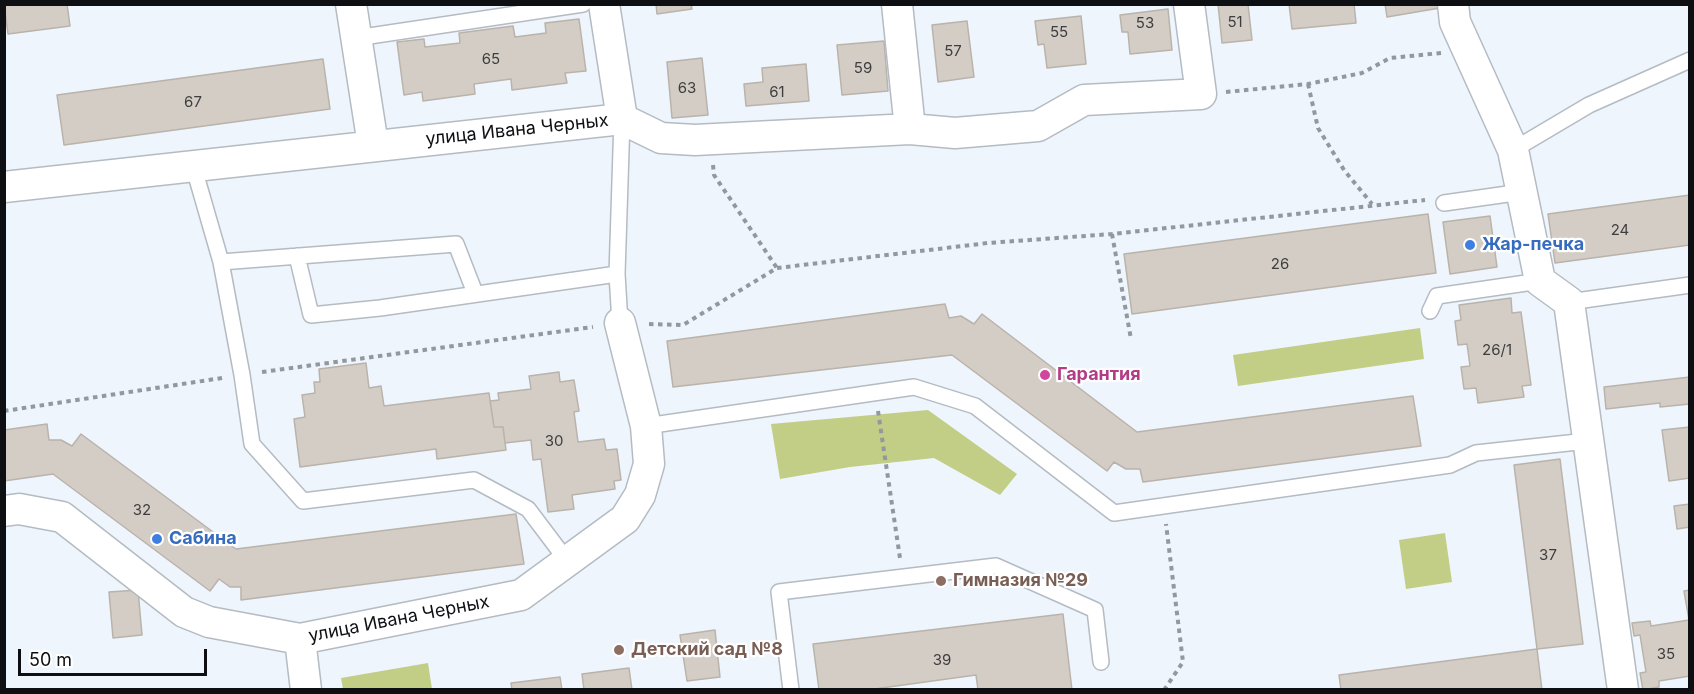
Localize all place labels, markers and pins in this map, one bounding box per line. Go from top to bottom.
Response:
place label: Жар-печка [1482,234,1584,256]
marker: Жар-печка [1463,238,1477,252]
place label: Гарантия [1057,364,1141,386]
marker: Гарантия [1038,368,1052,382]
place label: Сабина [169,528,237,550]
marker: Сабина [150,532,164,546]
place label: Гимназия №29 [953,570,1088,592]
marker: Гимназия №29 [934,574,948,588]
place label: Детский сад №8 [631,639,783,661]
marker: Детский сад №8 [612,643,626,657]

